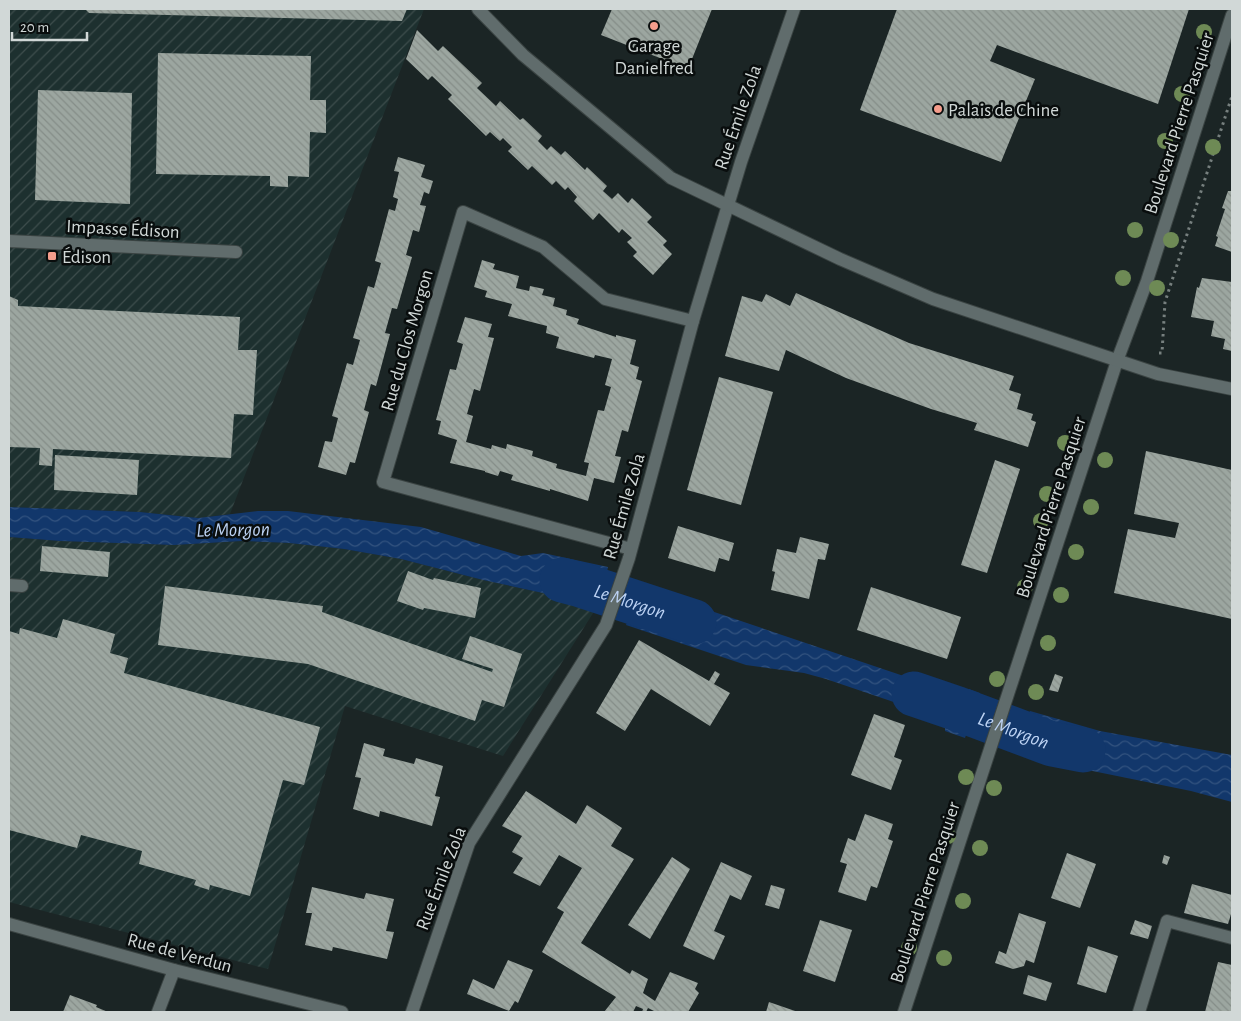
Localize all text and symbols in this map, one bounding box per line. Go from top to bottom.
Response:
scale bar [12,10,88,42]
text: 20 m [20,20,49,35]
marker: Garage Danielfred [648,20,660,32]
street label: Boulevard Pierre Pasquier [1141,30,1218,216]
place label: Garage Danielfred [614,37,694,78]
street label: Rue Émile Zola [710,62,765,172]
place label: Palais de Chine [948,101,1059,120]
marker: Palais de Chine [932,103,944,115]
street label: Impasse Édison [66,215,180,242]
place label: Édison [62,246,111,267]
marker: Édison [46,250,58,262]
street label: Rue du Clos Morgon [378,267,437,413]
street label: Boulevard Pierre Pasquier [1013,414,1090,600]
street label: Rue Émile Zola [598,450,649,562]
water label: Le Morgon [196,519,270,541]
water label: Le Morgon [591,581,668,623]
water label: Le Morgon [975,708,1052,753]
street label: Boulevard Pierre Pasquier [887,799,964,985]
street label: Rue Émile Zola [411,823,470,933]
street label: Rue de Verdun [125,930,234,977]

